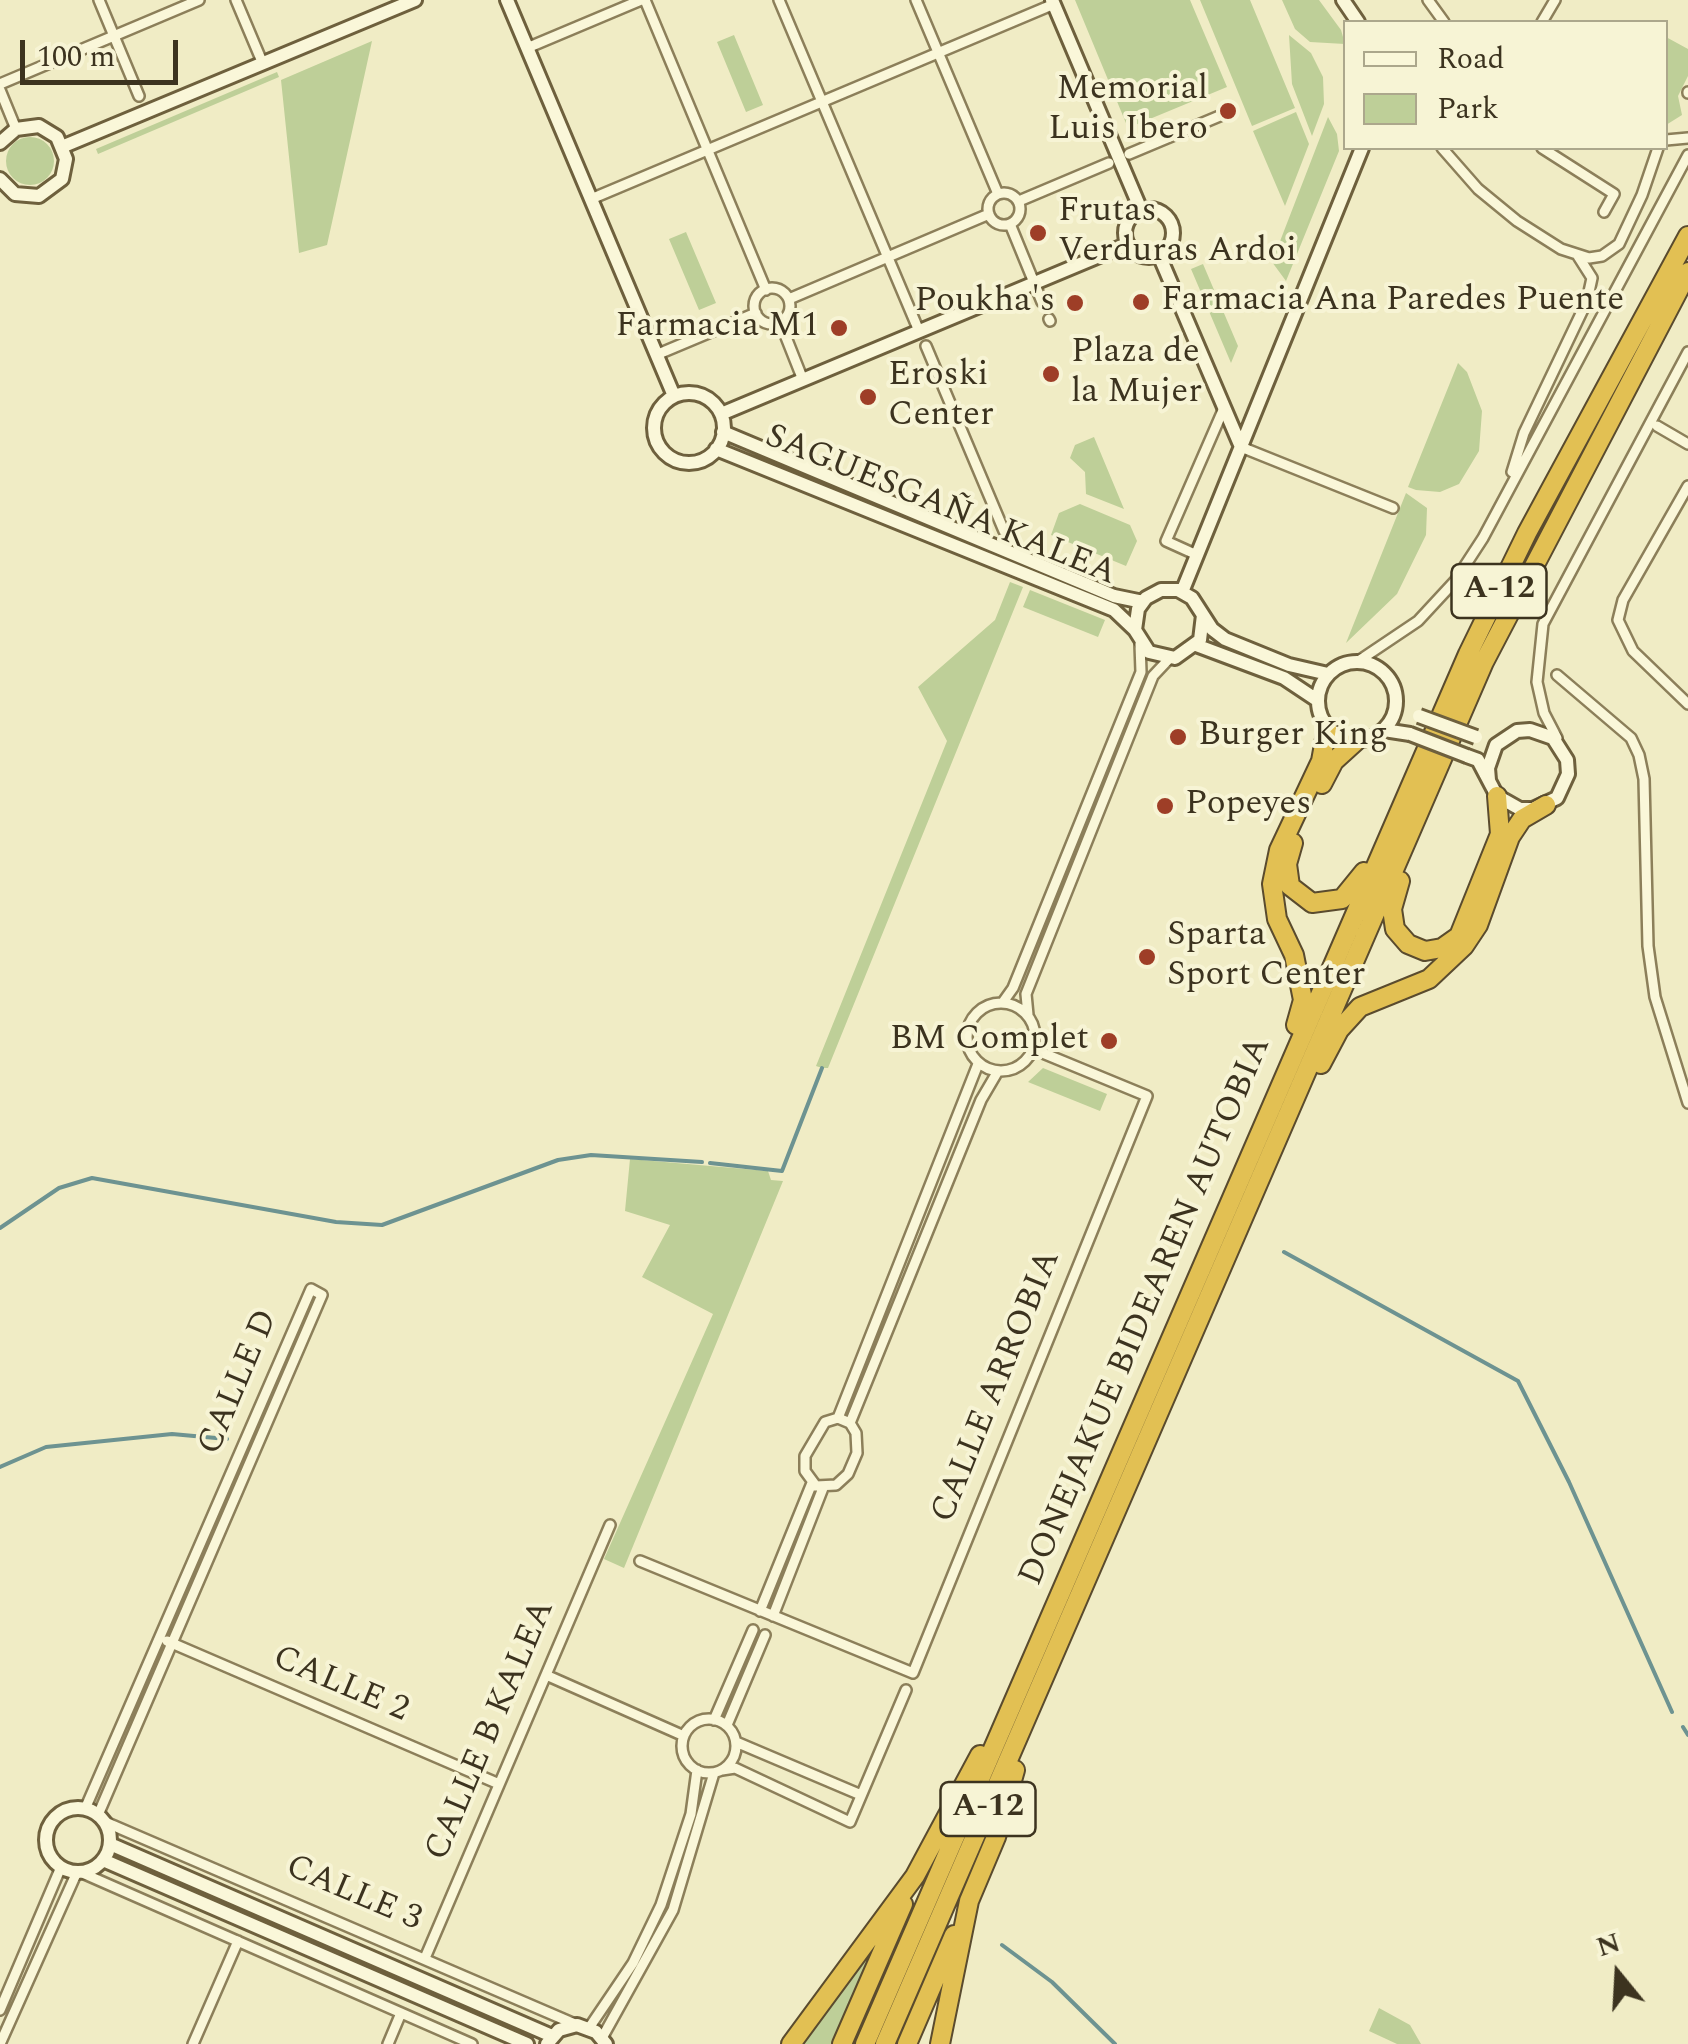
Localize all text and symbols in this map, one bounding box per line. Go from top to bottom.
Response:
scale bar [25,20,182,82]
legend [1343,20,1668,150]
text: 100 m [37,34,115,80]
text: Road [1437,36,1505,82]
place label: Memorial Luis Ibero [1048,70,1208,152]
text: Park [1437,86,1499,132]
marker: Memorial Luis Ibero [1217,100,1239,122]
place label: Frutas Verduras Ardoi [1058,192,1297,274]
marker: Frutas Verduras Ardoi [1027,222,1049,244]
place label: Farmacia Ana Paredes Puente [1161,281,1624,323]
place label: Poukha's [914,282,1055,324]
marker: Farmacia Ana Paredes Puente [1130,291,1152,313]
marker: Poukha's [1064,292,1086,314]
place label: Farmacia M1 [616,307,819,349]
marker: Farmacia M1 [828,317,850,339]
place label: Plaza de la Mujer [1071,333,1202,415]
place label: Eroski Center [888,356,994,438]
marker: Plaza de la Mujer [1040,363,1062,385]
marker: Eroski Center [857,386,879,408]
street label: SAGUESGAÑA KALEA [758,417,1122,597]
road number: A-12 [1452,564,1546,618]
place label: Burger King [1198,716,1388,758]
marker: Burger King [1167,726,1189,748]
place label: Popeyes [1185,785,1311,827]
marker: Popeyes [1154,795,1176,817]
place label: Sparta Sport Center [1167,916,1365,998]
marker: Sparta Sport Center [1136,946,1158,968]
place label: BM Complet [890,1020,1089,1062]
marker: BM Complet [1098,1030,1120,1052]
street label: DONEJAKUE BIDEAREN AUTOBIA [1012,1031,1282,1593]
street label: CALLE ARROBIA [924,1245,1072,1529]
street label: CALLE D [191,1304,289,1462]
street label: CALLE B KALEA [418,1594,566,1868]
street label: CALLE 2 [266,1639,414,1733]
road number: A-12 [940,1782,1036,1836]
street label: CALLE 3 [279,1848,427,1942]
text: N [1591,1921,1626,1969]
north arrow [1568,1924,1668,2024]

